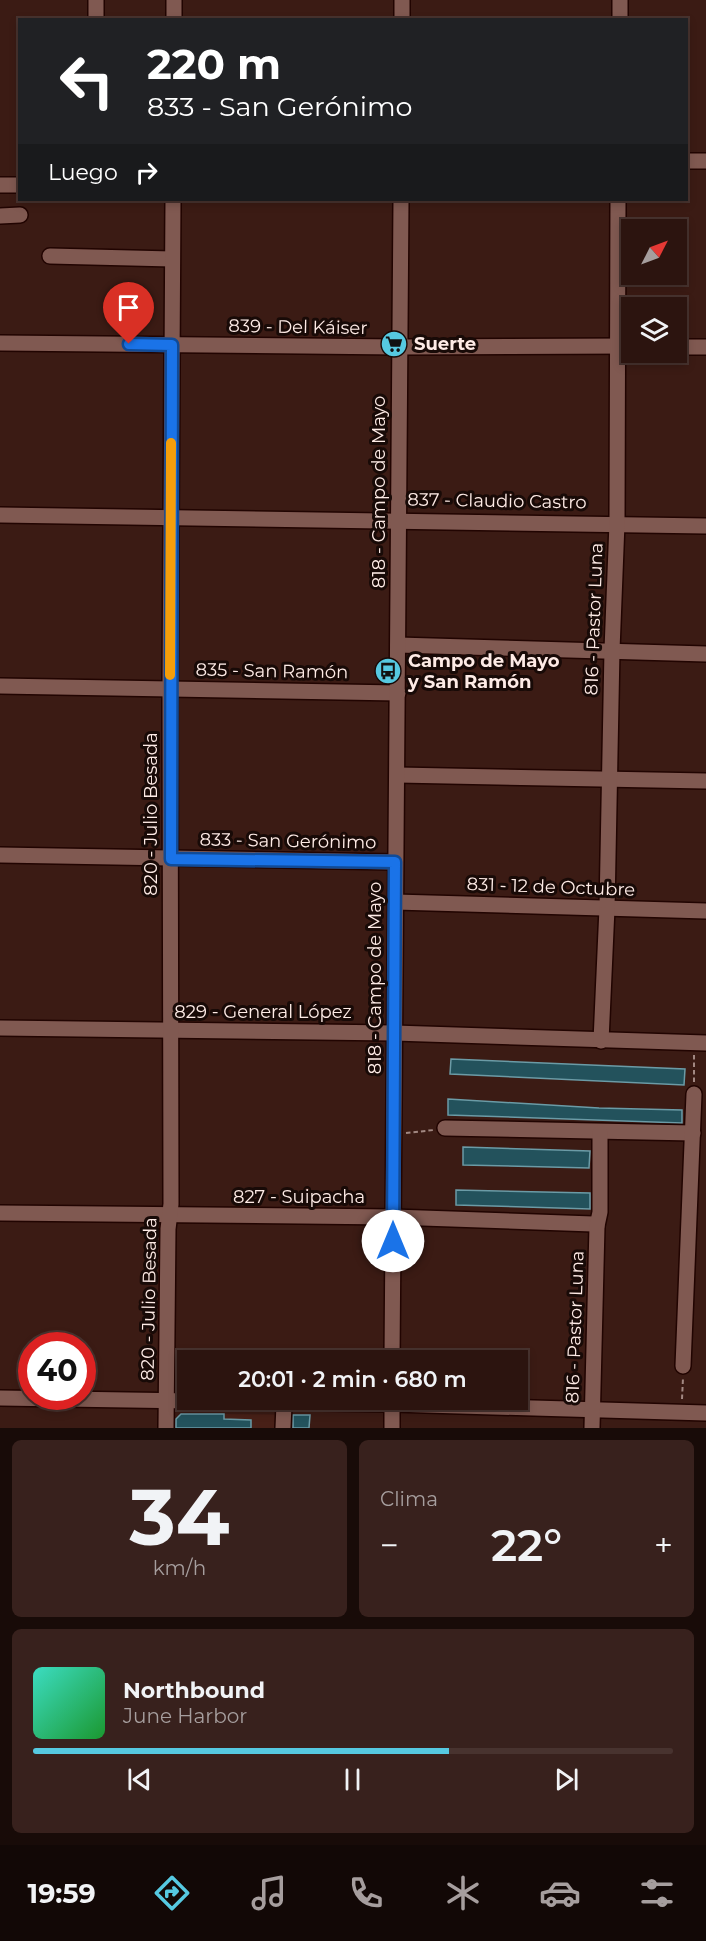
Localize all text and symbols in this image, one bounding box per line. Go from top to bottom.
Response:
text: 220 m [147,38,281,90]
icon: left [48,42,126,120]
text: 833 - San Gerónimo [147,90,413,123]
icon: right [130,156,163,189]
text: Luego [48,159,118,186]
north arrow [621,219,687,285]
map controls [621,219,687,363]
pin [103,282,154,344]
icon: arrive [112,291,145,324]
button: layers [621,297,687,363]
street label: 839 - Del Káiser [228,315,368,339]
supermarket icon: Suerte [379,329,409,359]
place label: Suerte [414,333,476,355]
street label: 818 - Campo de Mayo [368,396,390,588]
street label: 837 - Claudio Castro [407,488,587,514]
street label: 816 - Pastor Luna [580,542,608,696]
place label: Campo de Mayo y San Ramón [407,650,560,693]
bus stop icon: Campo de Mayo y San Ramón [373,656,403,686]
street label: 835 - San Ramón [196,659,348,683]
street label: 820 - Julio Besada [140,732,162,896]
street label: 833 - San Gerónimo [199,828,377,854]
street label: 831 - 12 de Octubre [466,873,636,901]
street label: 818 - Campo de Mayo [364,882,386,1074]
street label: 829 - General López [174,1001,352,1023]
street label: 827 - Suipacha [233,1186,365,1208]
position arrow [361,1209,425,1273]
street label: 820 - Julio Besada [137,1217,161,1381]
street label: 816 - Pastor Luna [561,1250,589,1404]
speed limit sign: 40 [18,1332,96,1410]
text: 20:01 · 2 min · 680 m [238,1366,467,1393]
text: 34 [130,1469,229,1565]
text: Clima [380,1487,438,1511]
text: 22° [491,1517,562,1572]
text: − [380,1525,399,1565]
text: + [654,1525,673,1565]
text: km/h [153,1556,206,1580]
text: Northbound [123,1677,265,1704]
text: June Harbor [123,1704,247,1728]
icon: previous [123,1763,156,1796]
icon: pause [336,1763,369,1796]
icon: next [550,1763,583,1796]
icon: directions [151,1872,193,1914]
icon: music [248,1872,290,1914]
icon: phone [345,1872,387,1914]
icon: climate [442,1872,484,1914]
icon: car [539,1872,581,1914]
icon: filters [636,1872,678,1914]
text: 19:59 [28,1877,96,1910]

